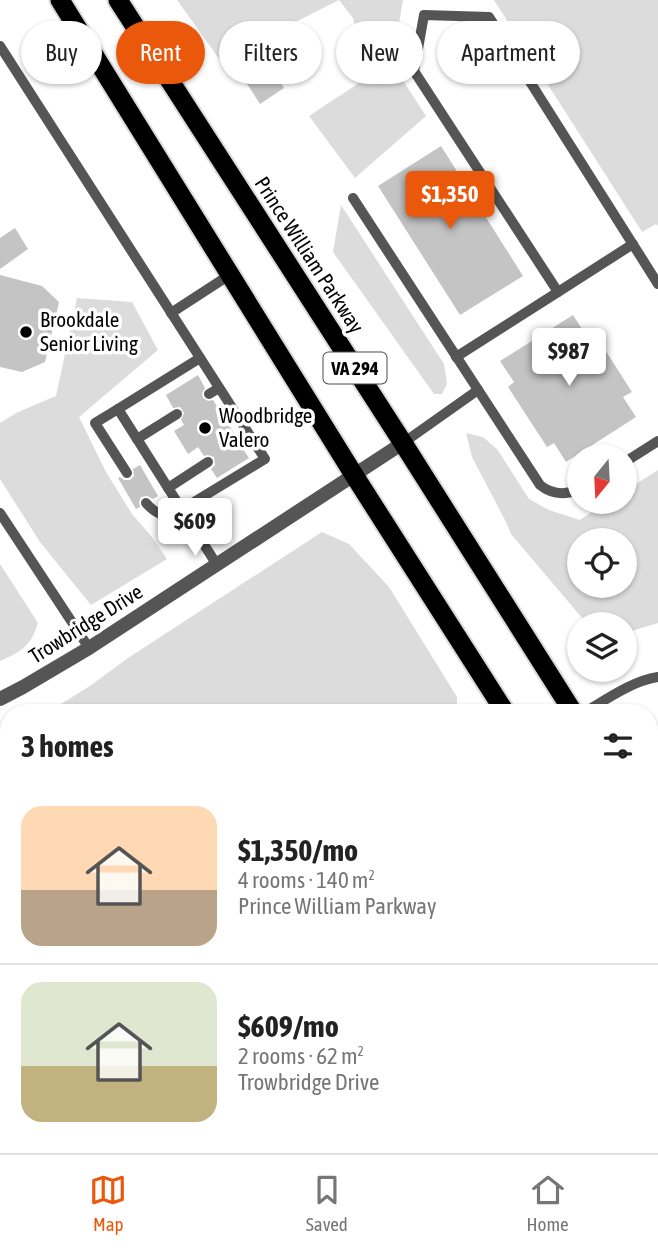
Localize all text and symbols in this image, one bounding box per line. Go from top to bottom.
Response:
chip: Buy [21,21,102,84]
chip: Rent [116,21,205,84]
chip: Filters [219,21,322,84]
chip: New [336,21,423,84]
chip: Apartment [437,21,580,84]
street label: Prince William Parkway [250,172,369,337]
pin: $1,350 [393,172,507,231]
text: $1,350 [422,181,479,207]
place label: Brookdale Senior Living [40,307,138,355]
marker: Brookdale Senior Living [18,324,34,340]
pin: $987 [528,328,610,388]
text: $987 [548,338,590,364]
road number: VA 294 [324,352,386,384]
place label: Woodbridge Valero [219,403,312,451]
marker: Woodbridge Valero [197,420,213,436]
north arrow [567,444,637,514]
map controls [567,444,637,682]
pin: $609 [154,498,236,558]
text: $609 [174,508,216,534]
button: locate [567,528,637,598]
street label: Trowbridge Drive [24,579,147,668]
button: layers [567,612,637,682]
icon: filters [599,727,637,765]
text: 3 homes [21,729,114,763]
text: $1,350/mo [238,833,358,867]
icon: home [77,834,161,918]
text: 4 rooms · 140 m² [238,867,375,893]
text: Prince William Parkway [238,893,437,919]
text: $609/mo [238,1009,339,1043]
icon: home [77,1010,161,1094]
text: 2 rooms · 62 m² [238,1043,364,1069]
text: Trowbridge Drive [238,1069,379,1095]
tab: Map [89,1171,127,1235]
tab: Saved [306,1171,348,1235]
tab: Home [526,1171,569,1235]

